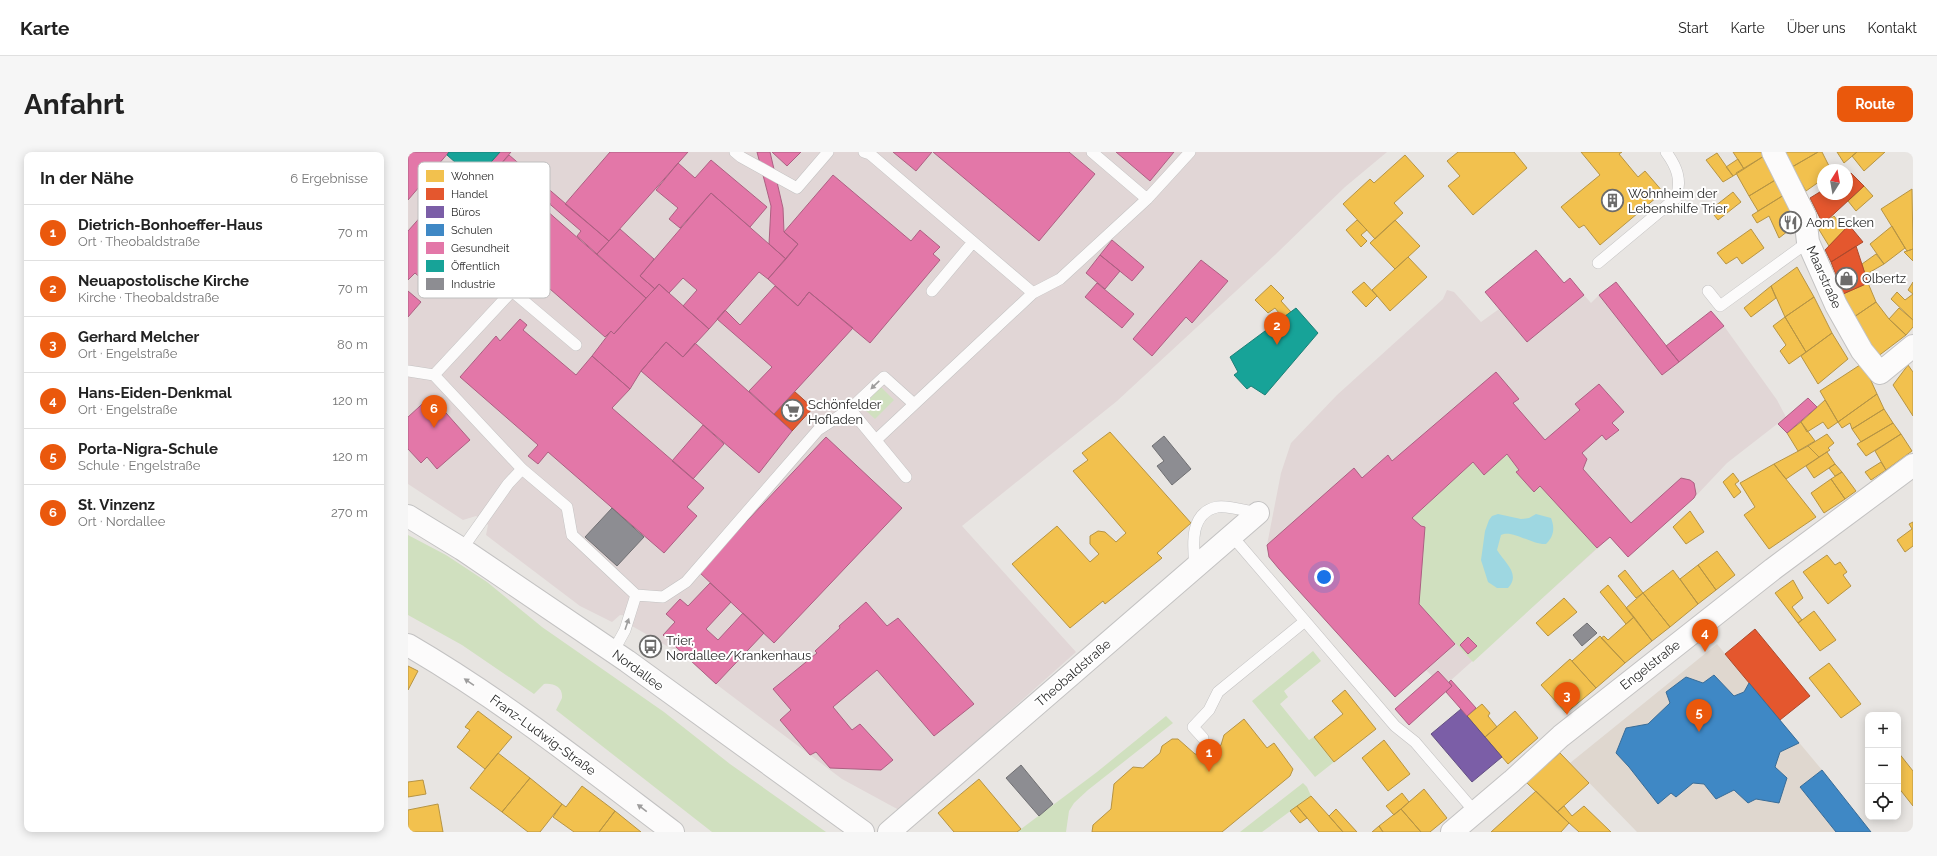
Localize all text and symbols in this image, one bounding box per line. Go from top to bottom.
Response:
text: Karte [20,17,69,39]
text: Start [1678,20,1708,36]
text: Karte [1730,20,1765,36]
text: Über uns [1787,20,1846,36]
text: Kontakt [1868,20,1917,36]
button: Route [1837,86,1913,122]
text: Anfahrt [24,88,125,121]
legend [418,162,550,298]
north arrow [1817,164,1853,200]
text: In der Nähe [40,168,134,188]
text: Wohnen [451,170,494,183]
text: 6 Ergebnisse [290,171,368,186]
place label: Wohnheim der Lebenshilfe Trier [1628,186,1728,216]
building icon: Wohnheim der Lebenshilfe Trier [1599,187,1625,213]
text: Handel [451,188,488,201]
text: Büros [451,206,480,219]
restaurant icon: Aom Ecken [1777,209,1803,235]
place label: Aom Ecken [1806,215,1874,230]
text: Dietrich-Bonhoeffer-Haus [78,216,263,234]
text: Schulen [451,224,493,237]
text: 1 [50,225,56,240]
text: 70 m [338,225,368,240]
text: Ort · Theobaldstraße [78,234,200,249]
text: Gesundheit [451,242,510,255]
street label: Maarstraße [1803,243,1845,311]
text: Öffentlich [451,260,500,273]
shop icon: Olbertz [1834,265,1860,291]
place label: Olbertz [1862,271,1906,286]
text: Neuapostolische Kirche [78,272,249,290]
text: Industrie [451,278,496,291]
text: 2 [49,281,57,296]
text: 70 m [338,281,368,296]
text: Kirche · Theobaldstraße [78,290,219,305]
pin: 2 [1264,312,1290,345]
text: Gerhard Melcher [78,328,199,346]
text: 3 [49,337,57,352]
text: 80 m [337,337,368,352]
text: Ort · Engelstraße [78,346,177,361]
one-way arrow [870,380,880,390]
text: Hans-Eiden-Denkmal [78,384,232,402]
text: 4 [49,393,57,408]
text: 120 m [332,393,368,408]
pin: 6 [421,395,447,428]
place label: Schönfelder Hofladen [808,397,882,427]
supermarket icon: Schönfelder Hofladen [780,398,806,424]
text: Ort · Engelstraße [78,402,177,417]
text: Porta-Nigra-Schule [78,440,218,458]
text: 5 [49,449,57,464]
text: 120 m [332,449,368,464]
text: Schule · Engelstraße [78,458,200,473]
text: St. Vinzenz [78,496,155,514]
text: 6 [49,505,57,520]
text: 270 m [331,505,368,520]
text: Ort · Nordallee [78,514,165,529]
your location [1314,567,1334,587]
one-way arrow [624,618,630,630]
pin: 4 [1692,619,1718,652]
place label: Trier, Nordallee/Krankenhaus [666,633,811,663]
bus stop icon: Trier, Nordallee/Krankenhaus [638,634,664,660]
street label: Theobaldstraße [1032,636,1114,710]
street label: Engelstraße [1617,637,1683,693]
street label: Nordallee [609,646,667,694]
one-way arrow [464,678,474,686]
pin: 3 [1554,682,1580,715]
street label: Franz-Ludwig-Straße [487,692,599,779]
pin: 5 [1686,699,1712,732]
map controls [1865,712,1901,820]
button: + [1865,712,1901,748]
pin: 1 [1196,739,1222,772]
button: − [1865,748,1901,784]
button: locate [1865,784,1901,820]
one-way arrow [636,804,647,813]

